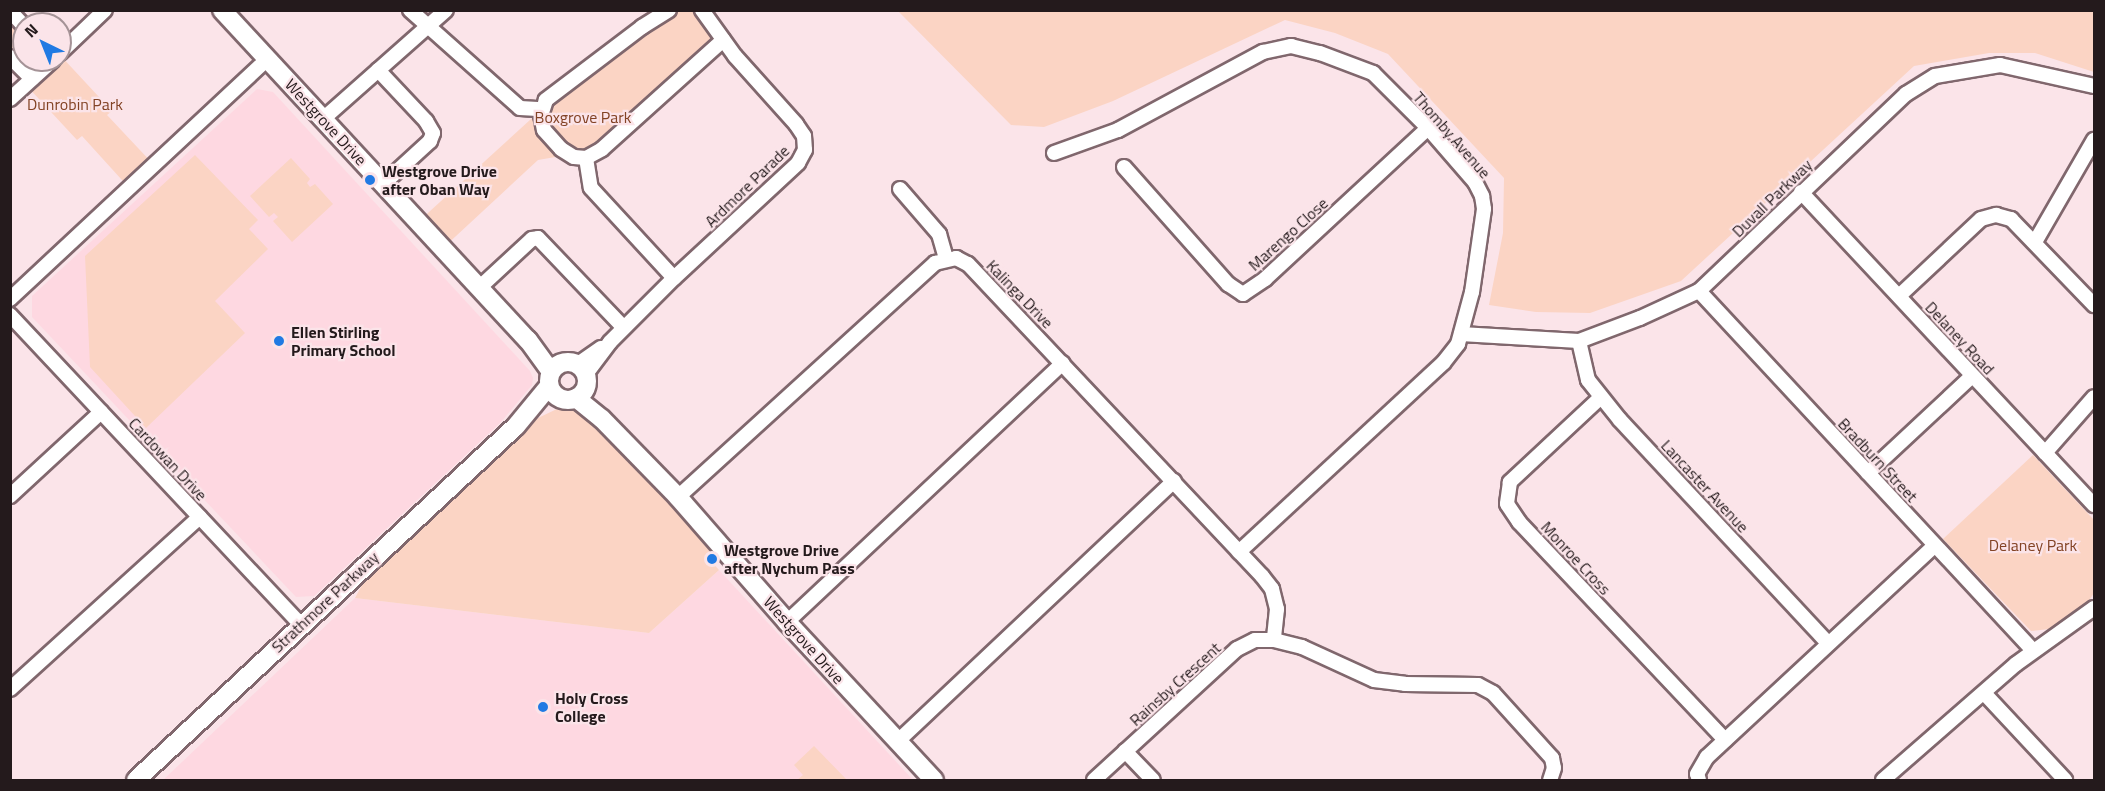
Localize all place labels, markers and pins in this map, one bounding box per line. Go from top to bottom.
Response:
place label: Westgrove Drive after Oban Way [382,161,497,199]
marker: Westgrove Drive after Oban Way [363,173,377,187]
place label: Ellen Stirling Primary School [291,322,396,360]
marker: Ellen Stirling Primary School [272,334,286,348]
place label: Westgrove Drive after Nychum Pass [724,540,855,578]
marker: Westgrove Drive after Nychum Pass [705,552,719,566]
place label: Holy Cross College [555,688,628,726]
marker: Holy Cross College [536,700,550,714]

